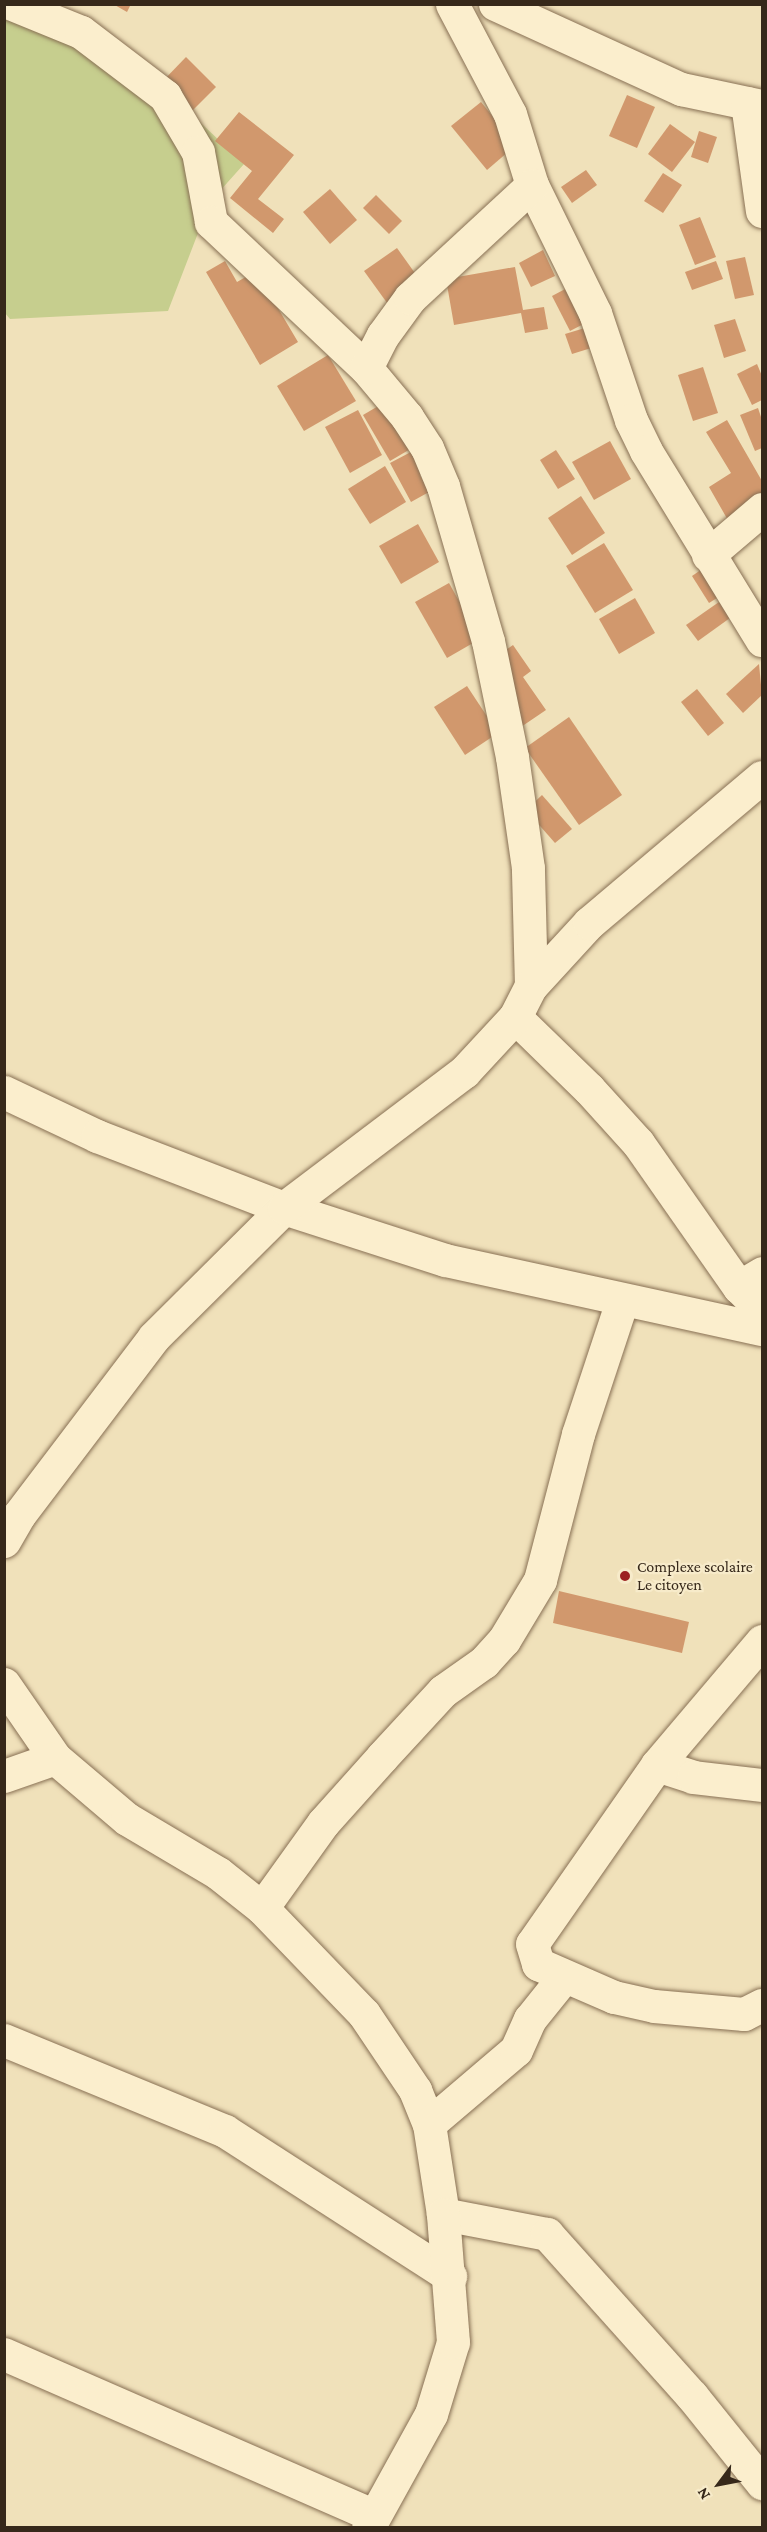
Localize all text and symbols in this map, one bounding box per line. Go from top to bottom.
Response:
place label: Complexe scolaire Le citoyen [637,1557,753,1595]
marker: Complexe scolaire Le citoyen [618,1569,632,1583]
north arrow [689,2454,749,2514]
text: N [693,2485,713,2503]

